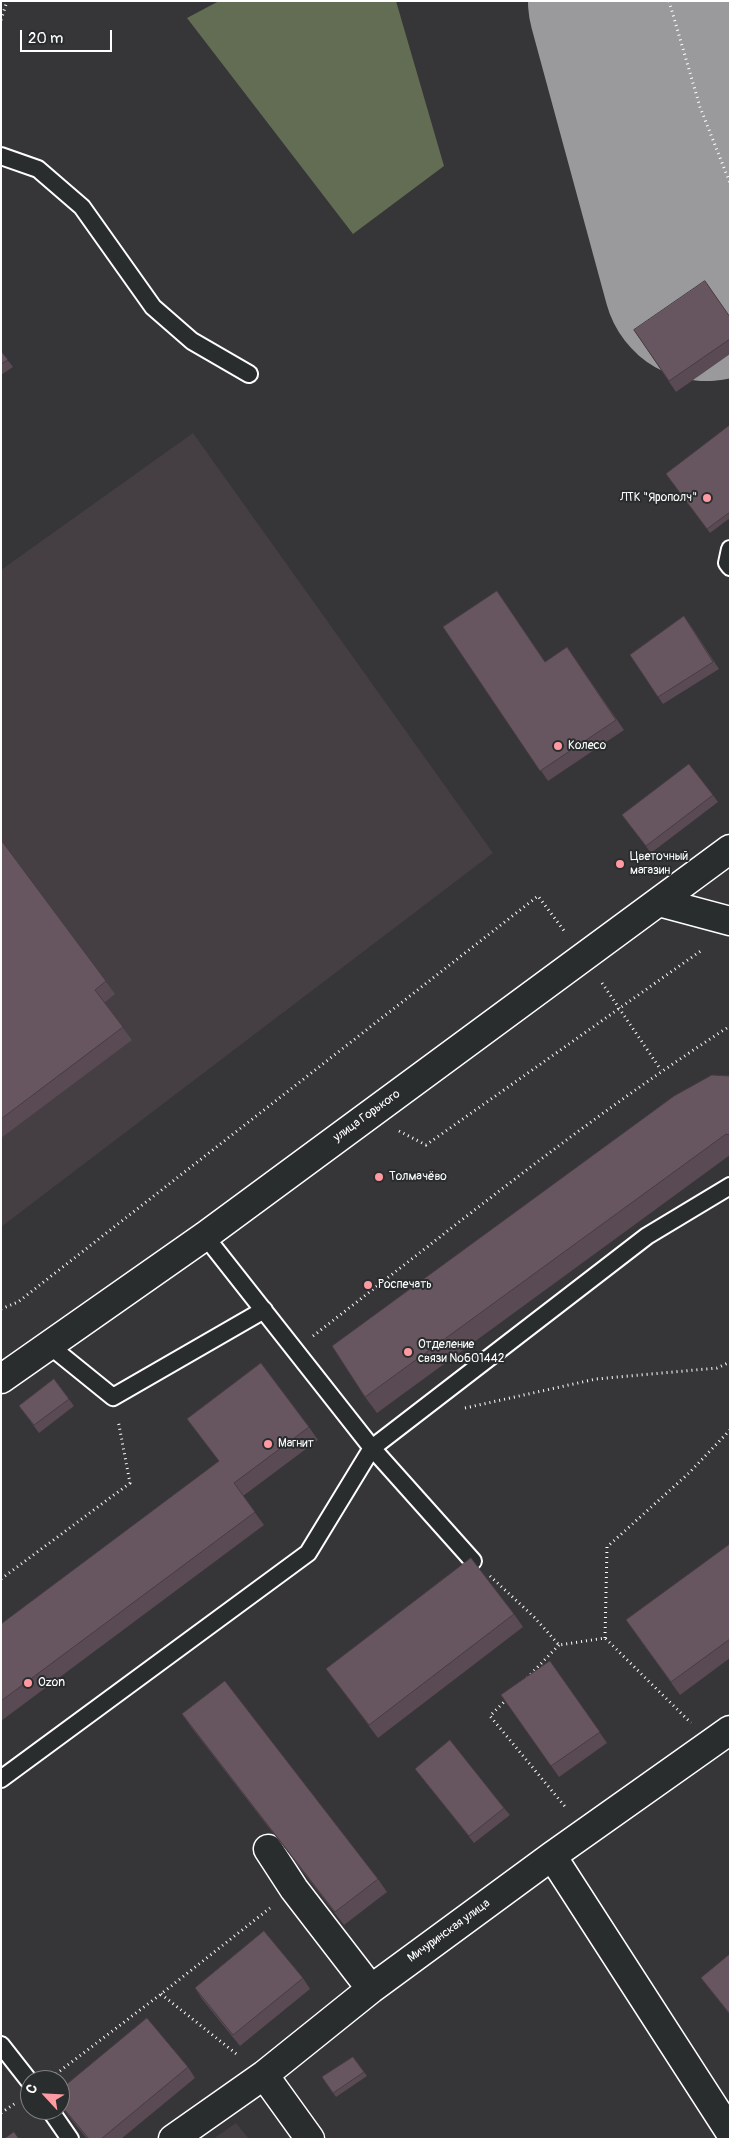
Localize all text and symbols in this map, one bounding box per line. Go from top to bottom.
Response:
scale bar [22,20,115,52]
text: 20 m [28,29,63,48]
place label: ЛТК "Ярополч" [620,491,697,505]
marker: ЛТК "Ярополч" [701,492,713,504]
place label: Колесо [568,739,606,753]
marker: Колесо [552,740,564,752]
place label: Цветочный магазин [630,850,688,878]
marker: Цветочный магазин [614,858,626,870]
street label: улица Горького [331,1087,403,1145]
place label: Толмачёво [389,1170,447,1184]
marker: Толмачёво [373,1171,385,1183]
place label: Роспечать [378,1278,432,1292]
marker: Роспечать [362,1279,374,1291]
place label: Отделение связи №601442 [418,1338,504,1366]
marker: Отделение связи №601442 [402,1346,414,1358]
place label: Магнит [278,1437,314,1451]
marker: Магнит [262,1438,274,1450]
place label: Ozon [38,1676,65,1690]
marker: Ozon [22,1677,34,1689]
street label: Мичуринская улица [405,1896,493,1966]
north arrow [20,2070,70,2120]
text: С [22,2081,41,2096]

